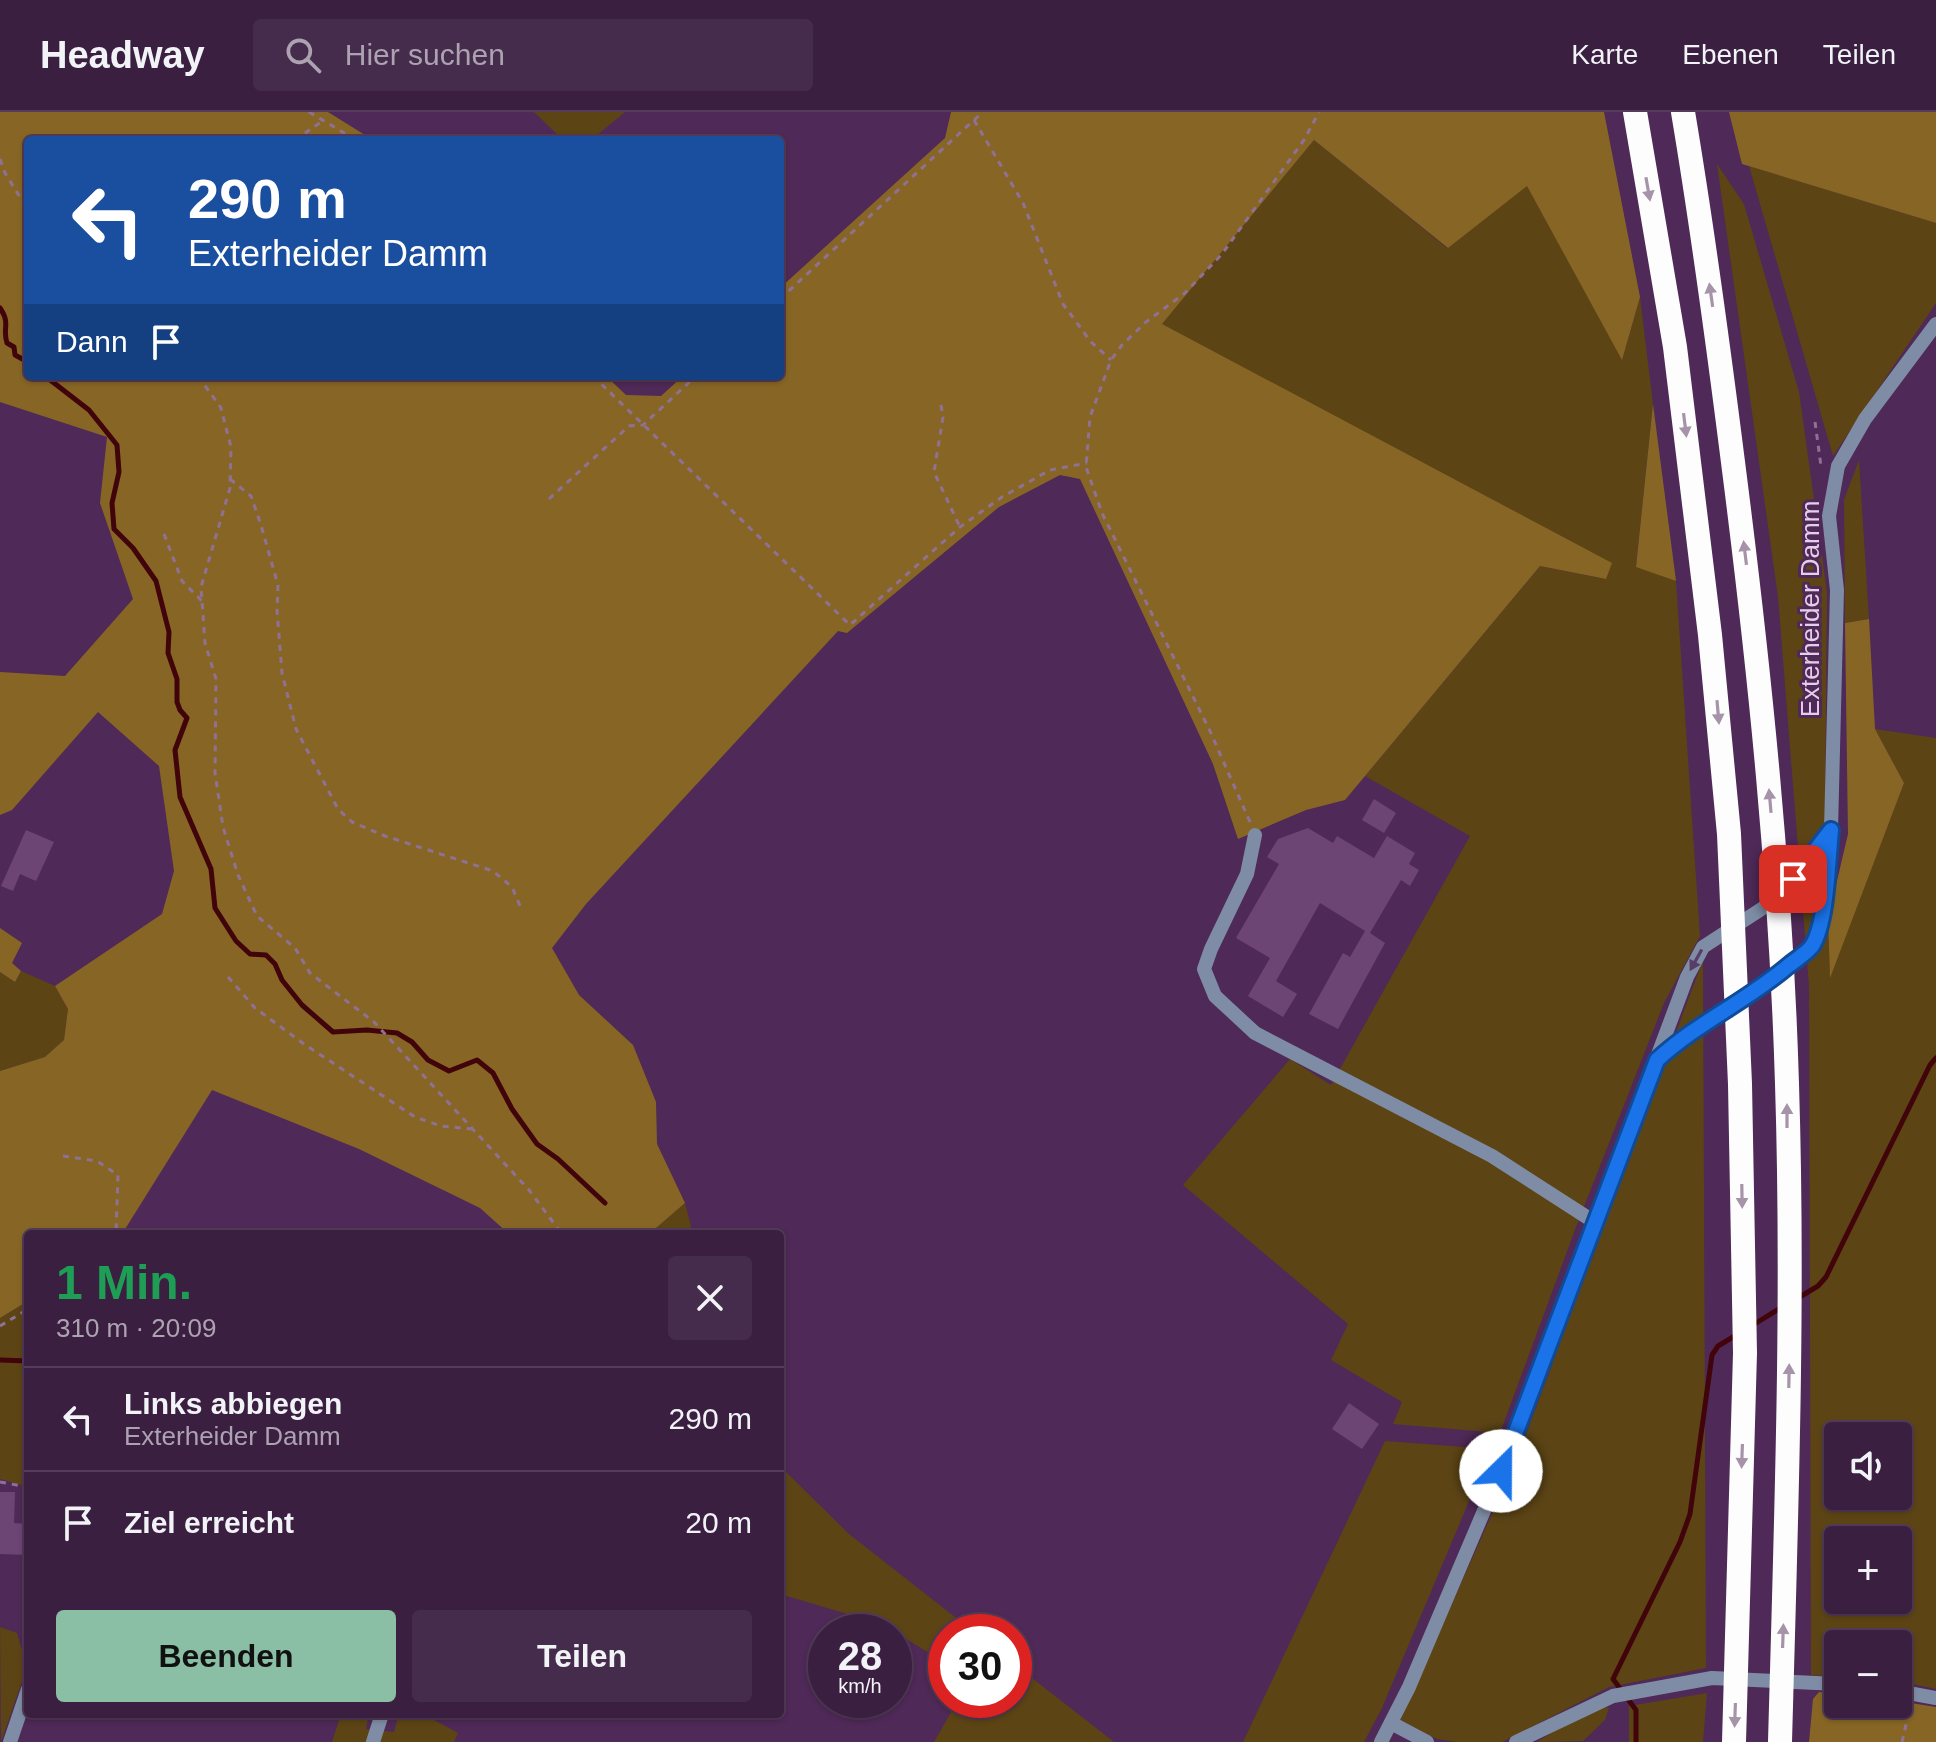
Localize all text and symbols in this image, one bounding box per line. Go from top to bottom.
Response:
search box [253,19,813,91]
icon: search [281,33,325,77]
text: Headway [40,34,205,76]
text: Hier suchen [345,38,505,71]
text: Karte [1571,39,1638,70]
text: Ebenen [1682,39,1779,70]
text: Teilen [1823,39,1896,70]
text: 290 m [188,167,347,230]
icon: left [56,168,160,272]
one-way arrow [1643,177,1655,202]
text: Exterheider Damm [188,233,488,274]
one-way arrow [1704,282,1717,307]
icon: arrive [144,320,188,364]
text: Dann [56,325,128,358]
one-way arrow [1678,413,1691,438]
street label: Exterheider Damm [1795,501,1825,717]
one-way arrow [1738,540,1751,565]
one-way arrow [1712,700,1725,725]
one-way arrow [1763,788,1776,813]
pin [1759,845,1827,913]
icon: arrive [1771,857,1815,901]
one-way arrow [1689,948,1703,971]
one-way arrow [1781,1103,1794,1128]
one-way arrow [1736,1184,1748,1209]
text: 1 Min. [56,1256,192,1309]
button: close [668,1256,752,1340]
text: 310 m · 20:09 [56,1313,216,1343]
one-way arrow [1783,1363,1795,1388]
text: Links abbiegen [124,1387,342,1420]
icon: left [56,1397,100,1441]
text: 290 m [669,1402,752,1435]
text: Exterheider Damm [124,1421,341,1451]
map controls [1824,1422,1912,1718]
button: sound [1824,1422,1912,1510]
position arrow [1459,1429,1543,1513]
one-way arrow [1736,1444,1749,1469]
icon: arrive [56,1501,100,1545]
text: Ziel erreicht [124,1506,294,1539]
text: 20 m [685,1506,752,1539]
button: + [1824,1526,1912,1614]
button: Beenden [56,1610,396,1702]
button: Teilen [412,1610,752,1702]
speed limit sign: 30 [928,1614,1032,1718]
one-way arrow [1776,1623,1789,1648]
button: − [1824,1630,1912,1718]
text: 28 [838,1634,882,1678]
text: km/h [838,1675,882,1697]
one-way arrow [1729,1703,1742,1728]

